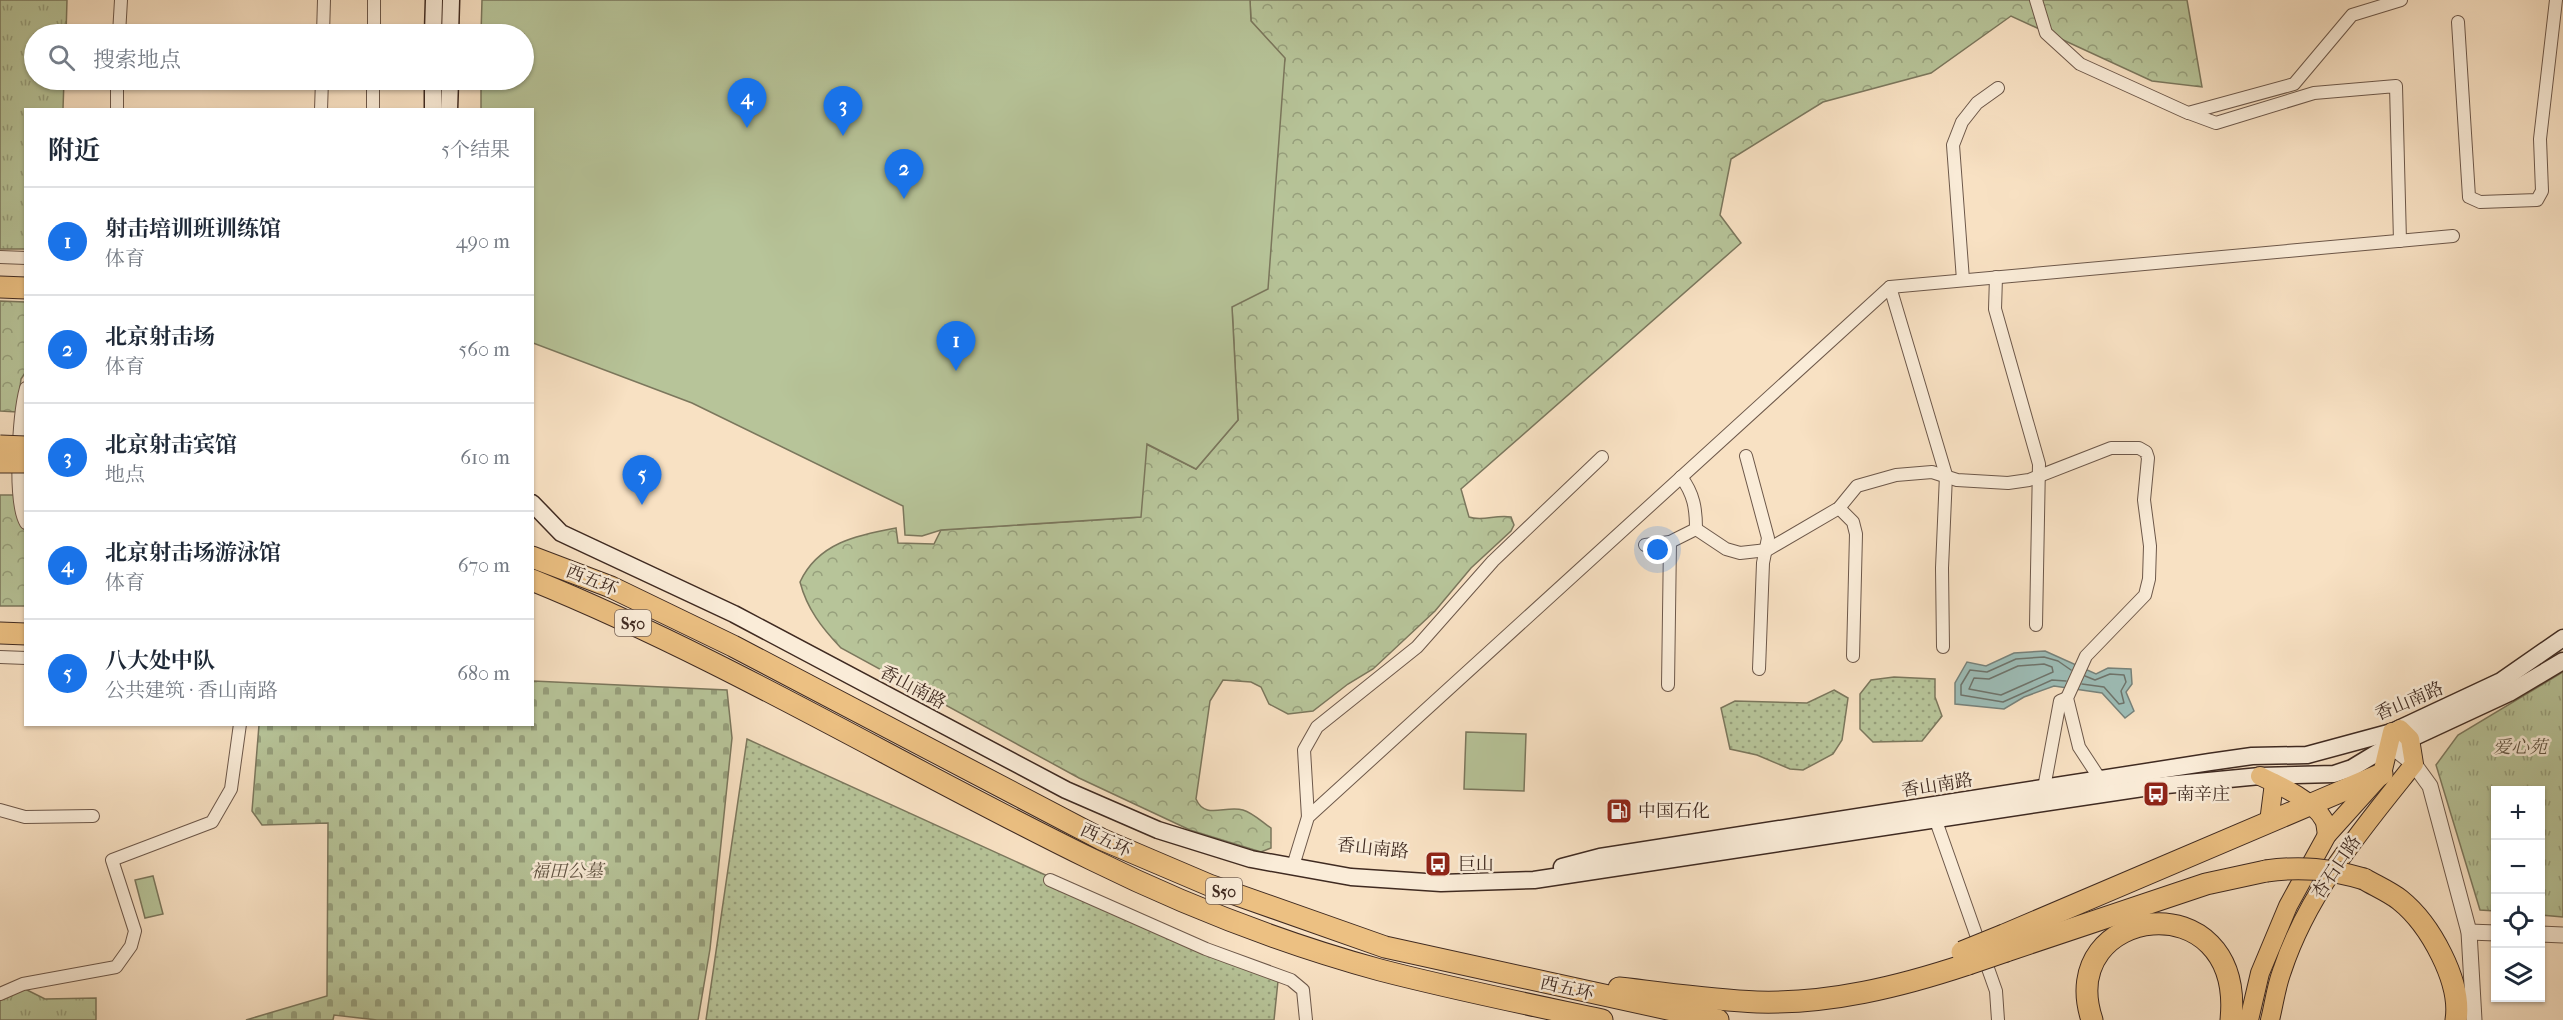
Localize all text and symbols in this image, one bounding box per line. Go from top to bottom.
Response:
search box [24,24,534,90]
icon: search [45,41,78,74]
text: 搜索地点 [93,47,181,73]
pin: 4 [728,78,766,128]
pin: 3 [824,86,862,136]
text: 附近 [48,135,100,166]
text: 5个结果 [441,138,510,161]
pin: 2 [884,150,924,199]
text: 射击培训班训练馆 [105,216,281,242]
text: 1 [64,230,71,253]
text: 490 m [456,230,510,253]
text: 体育 [105,247,145,270]
pin: 1 [936,322,976,371]
text: 北京射击场 [105,324,215,350]
text: 2 [62,338,73,361]
text: 560 m [459,338,510,361]
text: 体育 [105,355,145,378]
text: 北京射击宾馆 [105,432,237,458]
text: 3 [63,446,72,469]
text: 610 m [460,446,510,469]
pin: 5 [622,456,662,505]
text: 地点 [105,463,145,486]
your location [1643,535,1672,564]
text: 北京射击场游泳馆 [105,540,281,566]
text: 4 [62,554,73,577]
text: 670 m [458,554,510,577]
street label: 西五环 [563,561,621,600]
text: 体育 [105,571,145,594]
road number: S50 [615,610,651,636]
text: 八大处中队 [105,648,215,674]
street label: 香山南路 [876,661,949,714]
text: 5 [63,662,72,685]
text: 680 m [457,662,510,685]
street label: 香山南路 [2372,678,2446,725]
text: 公共建筑 · 香山南路 [105,679,278,702]
park label: 爱心苑 [2493,737,2550,758]
street label: 香山南路 [1900,769,1974,801]
bus stop icon: 南辛庄 [2141,779,2171,809]
place label: 南辛庄 [2176,784,2230,805]
map controls [2491,786,2545,1002]
button: + [2491,786,2545,840]
fuel station icon: 中国石化 [1604,796,1634,826]
place label: 中国石化 [1638,801,1710,822]
street label: 西五环 [1077,820,1135,861]
street label: 杏石口路 [2308,832,2365,903]
street label: 香山南路 [1336,834,1410,863]
button: − [2491,840,2545,894]
bus stop icon: 巨山 [1423,849,1453,879]
place label: 巨山 [1458,854,1494,875]
park label: 福田公墓 [531,861,606,882]
road number: S50 [1206,878,1242,904]
button: locate [2491,894,2545,948]
button: layers [2491,948,2545,1002]
street label: 西五环 [1538,972,1596,1005]

